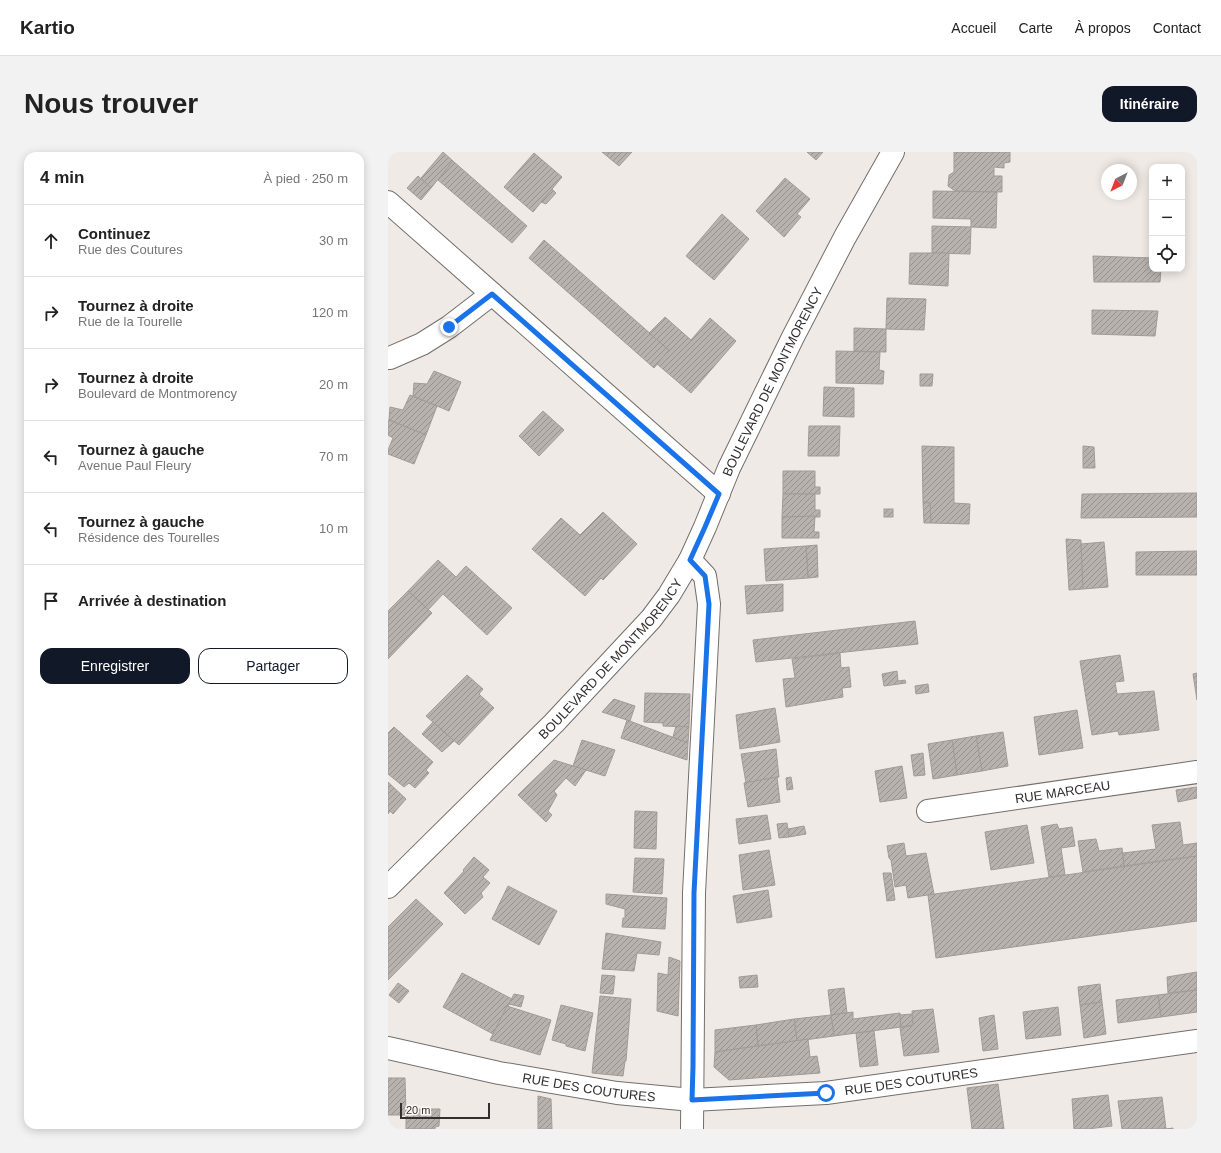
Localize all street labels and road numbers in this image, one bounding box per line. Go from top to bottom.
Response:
street label: BOULEVARD DE MONTMORENCY [719,284,826,478]
street label: BOULEVARD DE MONTMORENCY [536,576,685,742]
street label: RUE MARCEAU [1014,778,1111,806]
street label: RUE DES COUTURES [844,1065,979,1098]
street label: RUE DES COUTURES [521,1070,657,1105]

